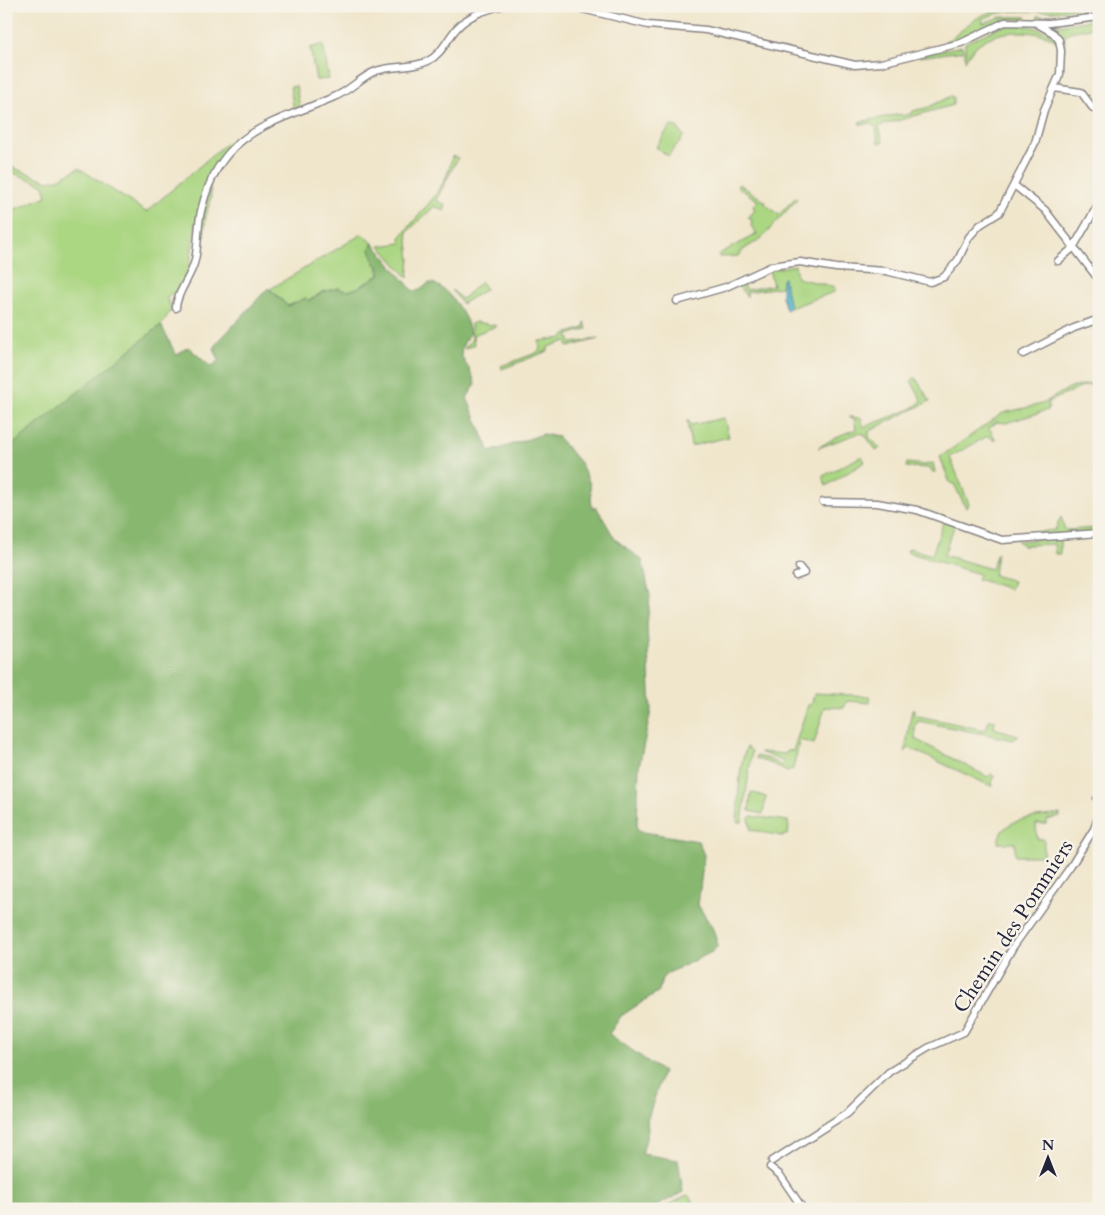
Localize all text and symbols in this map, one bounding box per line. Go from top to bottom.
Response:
street label: Chemin des Pommiers [946,834,1080,1019]
north arrow [1022,1132,1072,1182]
text: N [1042,1136,1054,1155]

